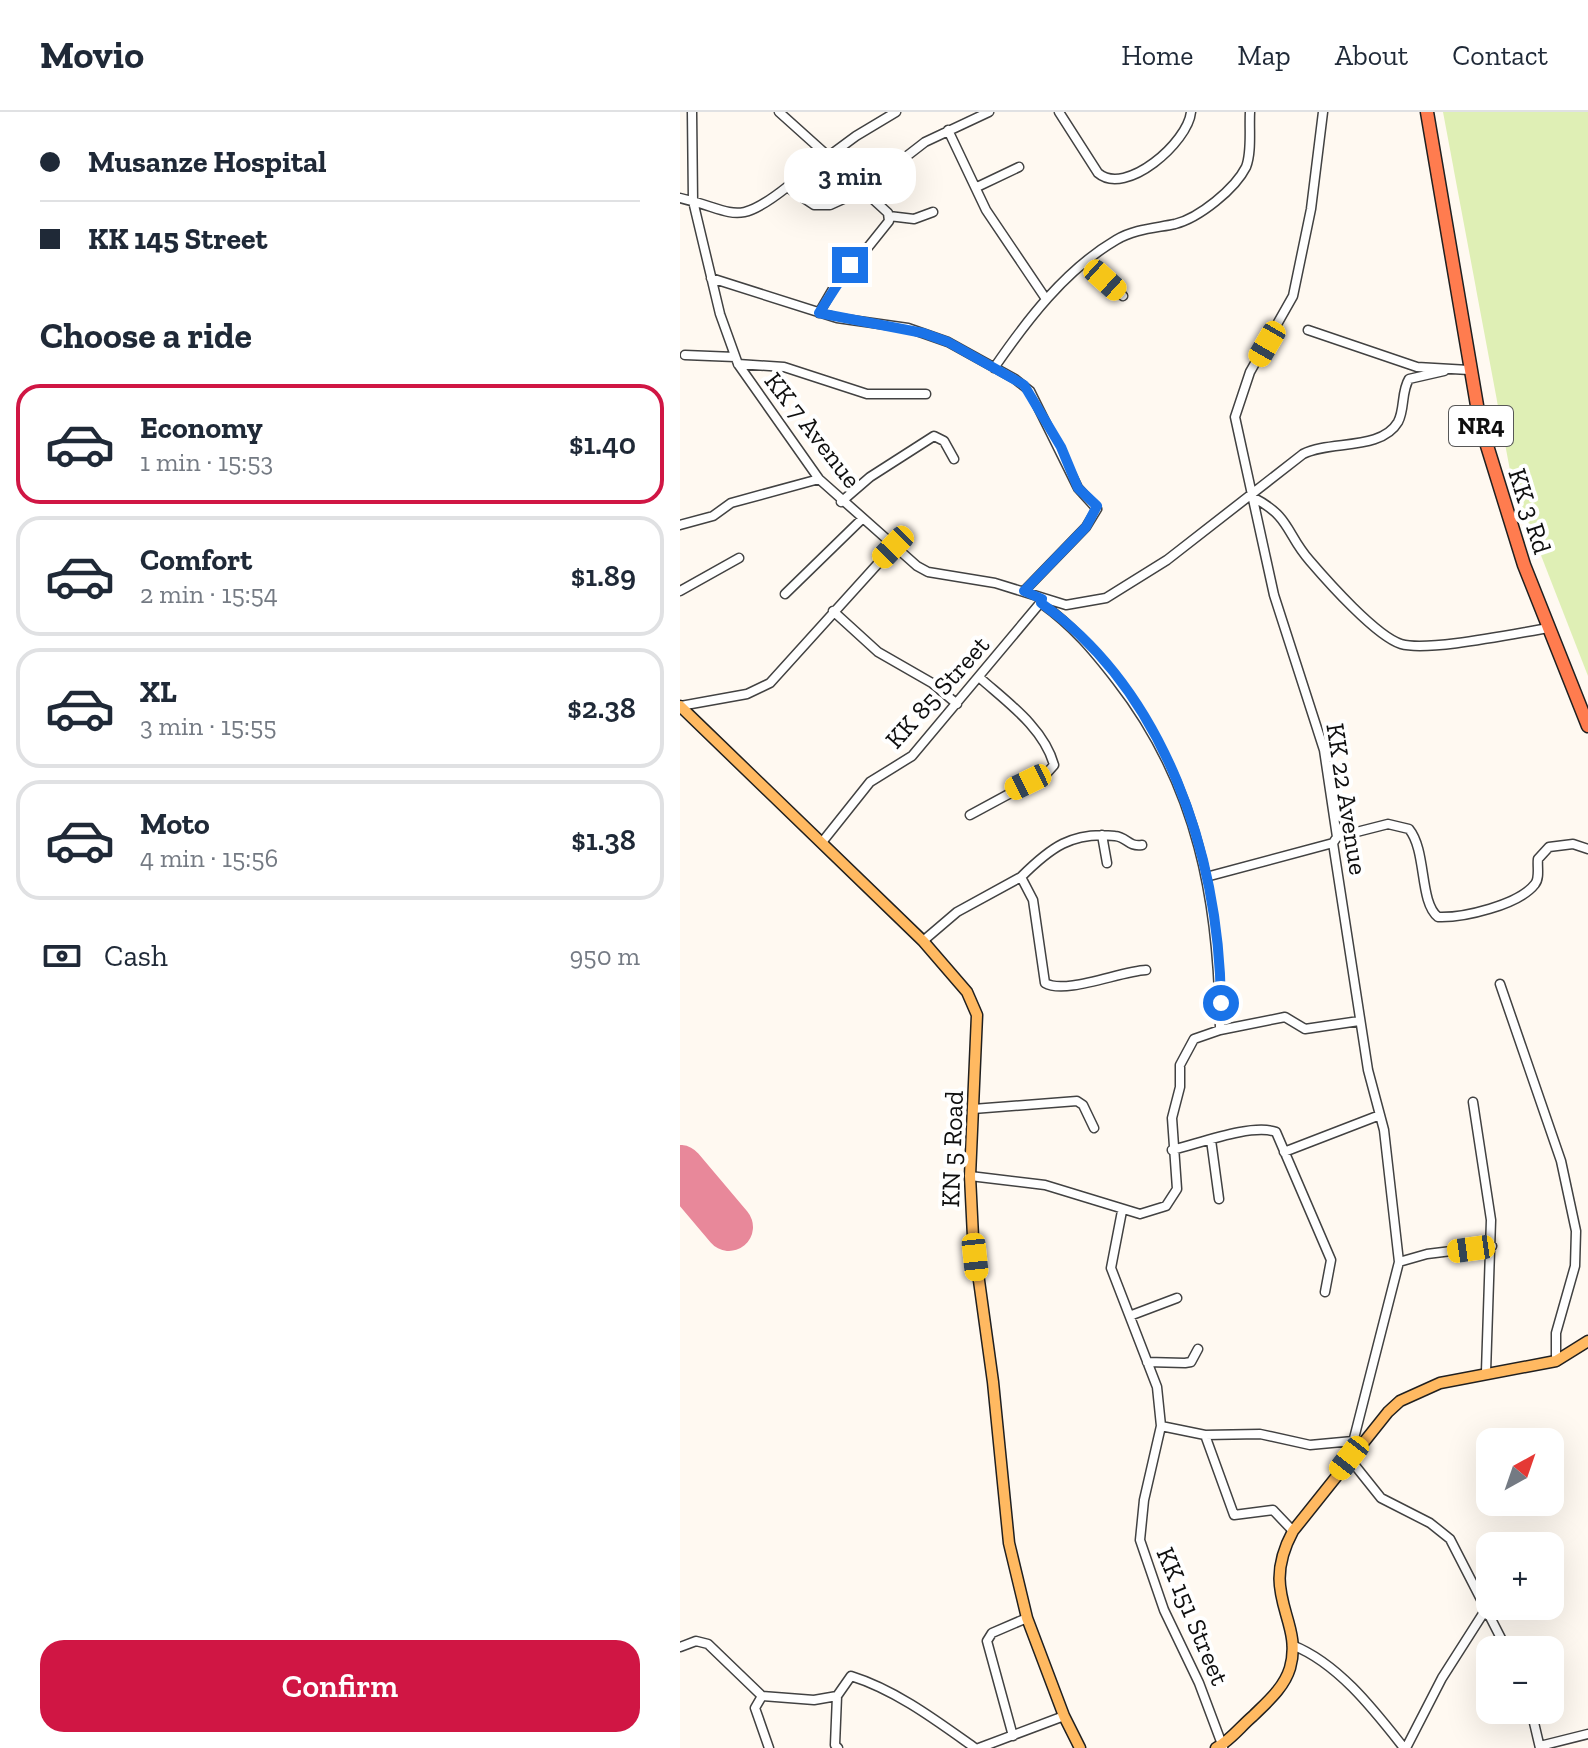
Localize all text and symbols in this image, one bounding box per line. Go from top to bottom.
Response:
text: Movio [40,32,144,78]
text: Home [1121,39,1193,72]
text: Map [1237,39,1291,72]
text: About [1335,39,1408,72]
text: Contact [1452,39,1548,72]
text: Musanze Hospital [88,144,327,180]
callout: 3 min [784,149,916,205]
text: 3 min [818,160,882,192]
text: KK 145 Street [88,221,267,257]
route end [832,247,868,283]
car [1079,255,1131,305]
text: Choose a ride [40,314,252,357]
car [1245,317,1289,371]
street label: KK 7 Avenue [758,366,868,494]
road number: NR4 [1449,406,1513,446]
icon: car [44,408,116,480]
text: Economy [140,410,263,446]
text: $1.40 [569,426,636,462]
text: 1 min · 15:53 [140,446,273,478]
street label: KK 3 Rd [1501,464,1559,558]
car [868,521,918,573]
icon: car [44,540,116,612]
text: Comfort [140,542,252,578]
text: $1.89 [571,558,636,594]
text: 2 min · 15:54 [140,578,278,610]
street label: KK 85 Street [878,629,996,755]
icon: car [44,672,116,744]
text: XL [140,674,177,710]
text: $2.38 [567,690,636,726]
text: 3 min · 15:55 [140,710,277,742]
street label: KK 22 Avenue [1319,721,1375,877]
car [1001,761,1055,803]
icon: car [44,804,116,876]
text: Moto [140,806,210,842]
text: $1.38 [571,822,636,858]
text: 4 min · 15:56 [140,842,278,874]
icon: cash [40,934,84,978]
text: Cash [104,938,168,974]
text: 950 m [570,940,640,972]
route start [1203,985,1239,1021]
street label: KN 5 Road [934,1090,970,1208]
car [961,1232,989,1282]
car [1446,1234,1496,1264]
north arrow [1476,1428,1564,1516]
map controls [1476,1428,1564,1724]
car [1325,1432,1373,1484]
button: + [1476,1532,1564,1620]
street label: KK 151 Street [1150,1542,1237,1690]
button: − [1476,1636,1564,1724]
button: Confirm [40,1640,640,1732]

